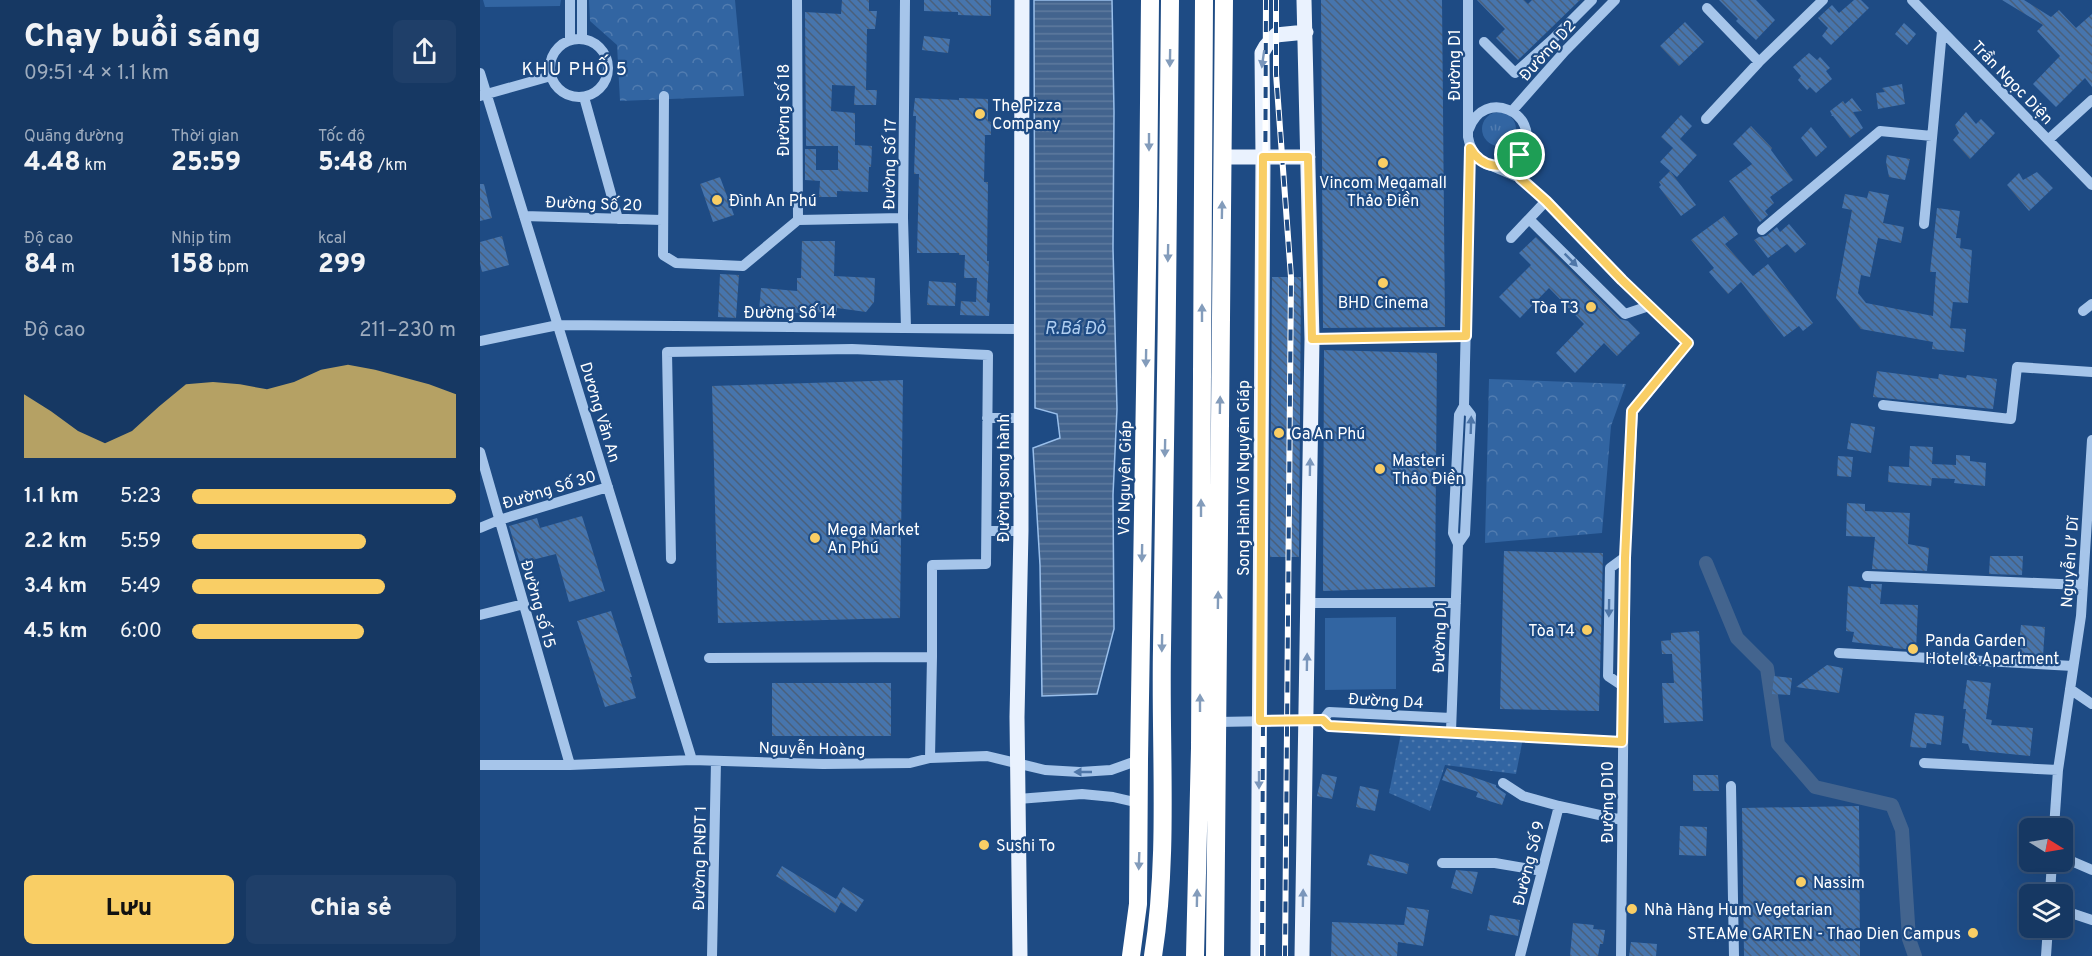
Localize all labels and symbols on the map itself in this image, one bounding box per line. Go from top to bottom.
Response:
street label: Đường D2 [1516,17,1581,86]
street label: Đường D1 [1446,29,1466,101]
street label: Trần Ngọc Diện [1967,37,2057,130]
one-way arrow [1165,49,1175,68]
one-way arrow [1259,50,1268,69]
district label: KHU PHỐ 5 [521,54,629,82]
street label: Đường Số 18 [774,64,795,156]
place label: The Pizza Company [992,97,1062,135]
marker: The Pizza Company [973,107,987,121]
street label: Đường Số 17 [879,118,902,210]
pin [1494,129,1545,180]
one-way arrow [1144,133,1154,152]
marker: Vincom Megamall Thảo Điền [1376,156,1390,170]
place label: Vincom Megamall Thảo Điền [1319,174,1447,212]
street label: Đường Số 20 [545,192,643,217]
place label: Đình An Phú [729,192,817,212]
marker: Đình An Phú [710,193,724,207]
one-way arrow [1217,201,1227,220]
one-way arrow [1163,244,1173,263]
one-way arrow [1563,253,1577,267]
marker: BHD Cinema [1376,276,1390,290]
place label: BHD Cinema [1338,294,1428,314]
place label: Tòa T3 [1531,299,1579,319]
marker: Tòa T3 [1584,300,1598,314]
street label: Đường Số 14 [744,303,836,324]
one-way arrow [1197,303,1207,322]
water label: R.Bá Đỏ [1044,318,1106,341]
one-way arrow [1141,349,1151,368]
street label: Dương Văn An [574,360,624,465]
street label: Song Hành Võ Nguyên Giáp [1235,380,1255,576]
one-way arrow [1215,396,1225,415]
street label: Đường song hành [995,414,1015,542]
one-way arrow [1466,416,1475,435]
street label: Võ Nguyên Giáp [1115,420,1137,536]
place label: Ga An Phú [1291,425,1365,445]
marker: Ga An Phú [1272,426,1286,440]
one-way arrow [1161,439,1170,458]
place label: Masteri Thảo Điền [1392,452,1465,490]
one-way arrow [1305,457,1315,476]
marker: Masteri Thảo Điền [1373,462,1387,476]
street label: Đường Số 30 [500,466,599,515]
one-way arrow [1196,498,1206,517]
street label: Nguyễn Ư Dĩ [2056,515,2084,608]
place label: Mega Market An Phú [827,521,920,559]
marker: Mega Market An Phú [808,531,822,545]
one-way arrow [1138,544,1147,563]
street label: Đường số 15 [515,558,560,651]
one-way arrow [1213,591,1223,610]
one-way arrow [1604,599,1614,618]
street label: Đường D1 [1430,601,1452,673]
place label: Tòa T4 [1528,622,1575,642]
marker: Tòa T4 [1580,623,1594,637]
place label: Panda Garden Hotel & Apartment [1925,632,2059,670]
one-way arrow [1157,634,1167,653]
marker: Panda Garden Hotel & Apartment [1906,642,1920,656]
one-way arrow [1302,652,1312,671]
street label: Đường D4 [1348,690,1424,714]
one-way arrow [1195,693,1205,712]
street label: Nguyễn Hoàng [758,737,866,761]
street label: Đường D10 [1599,761,1619,843]
one-way arrow [1073,767,1092,777]
one-way arrow [1254,770,1264,789]
street label: Đường PNĐT 1 [690,806,712,911]
north arrow [2019,818,2073,872]
street label: Đường Số 9 [1509,819,1550,908]
place label: Sushi To [996,837,1055,857]
marker: Sushi To [977,838,991,852]
one-way arrow [1135,852,1144,871]
place label: Nassim [1813,874,1865,894]
marker: Nassim [1794,875,1808,889]
one-way arrow [1192,888,1201,907]
one-way arrow [1298,888,1308,907]
place label: Nhà Hàng Hum Vegetarian [1644,901,1832,921]
marker: Nhà Hàng Hum Vegetarian [1625,902,1639,916]
place label: STEAMe GARTEN - Thao Dien Campus [1688,925,1961,945]
marker: STEAMe GARTEN - Thao Dien Campus [1966,926,1980,940]

